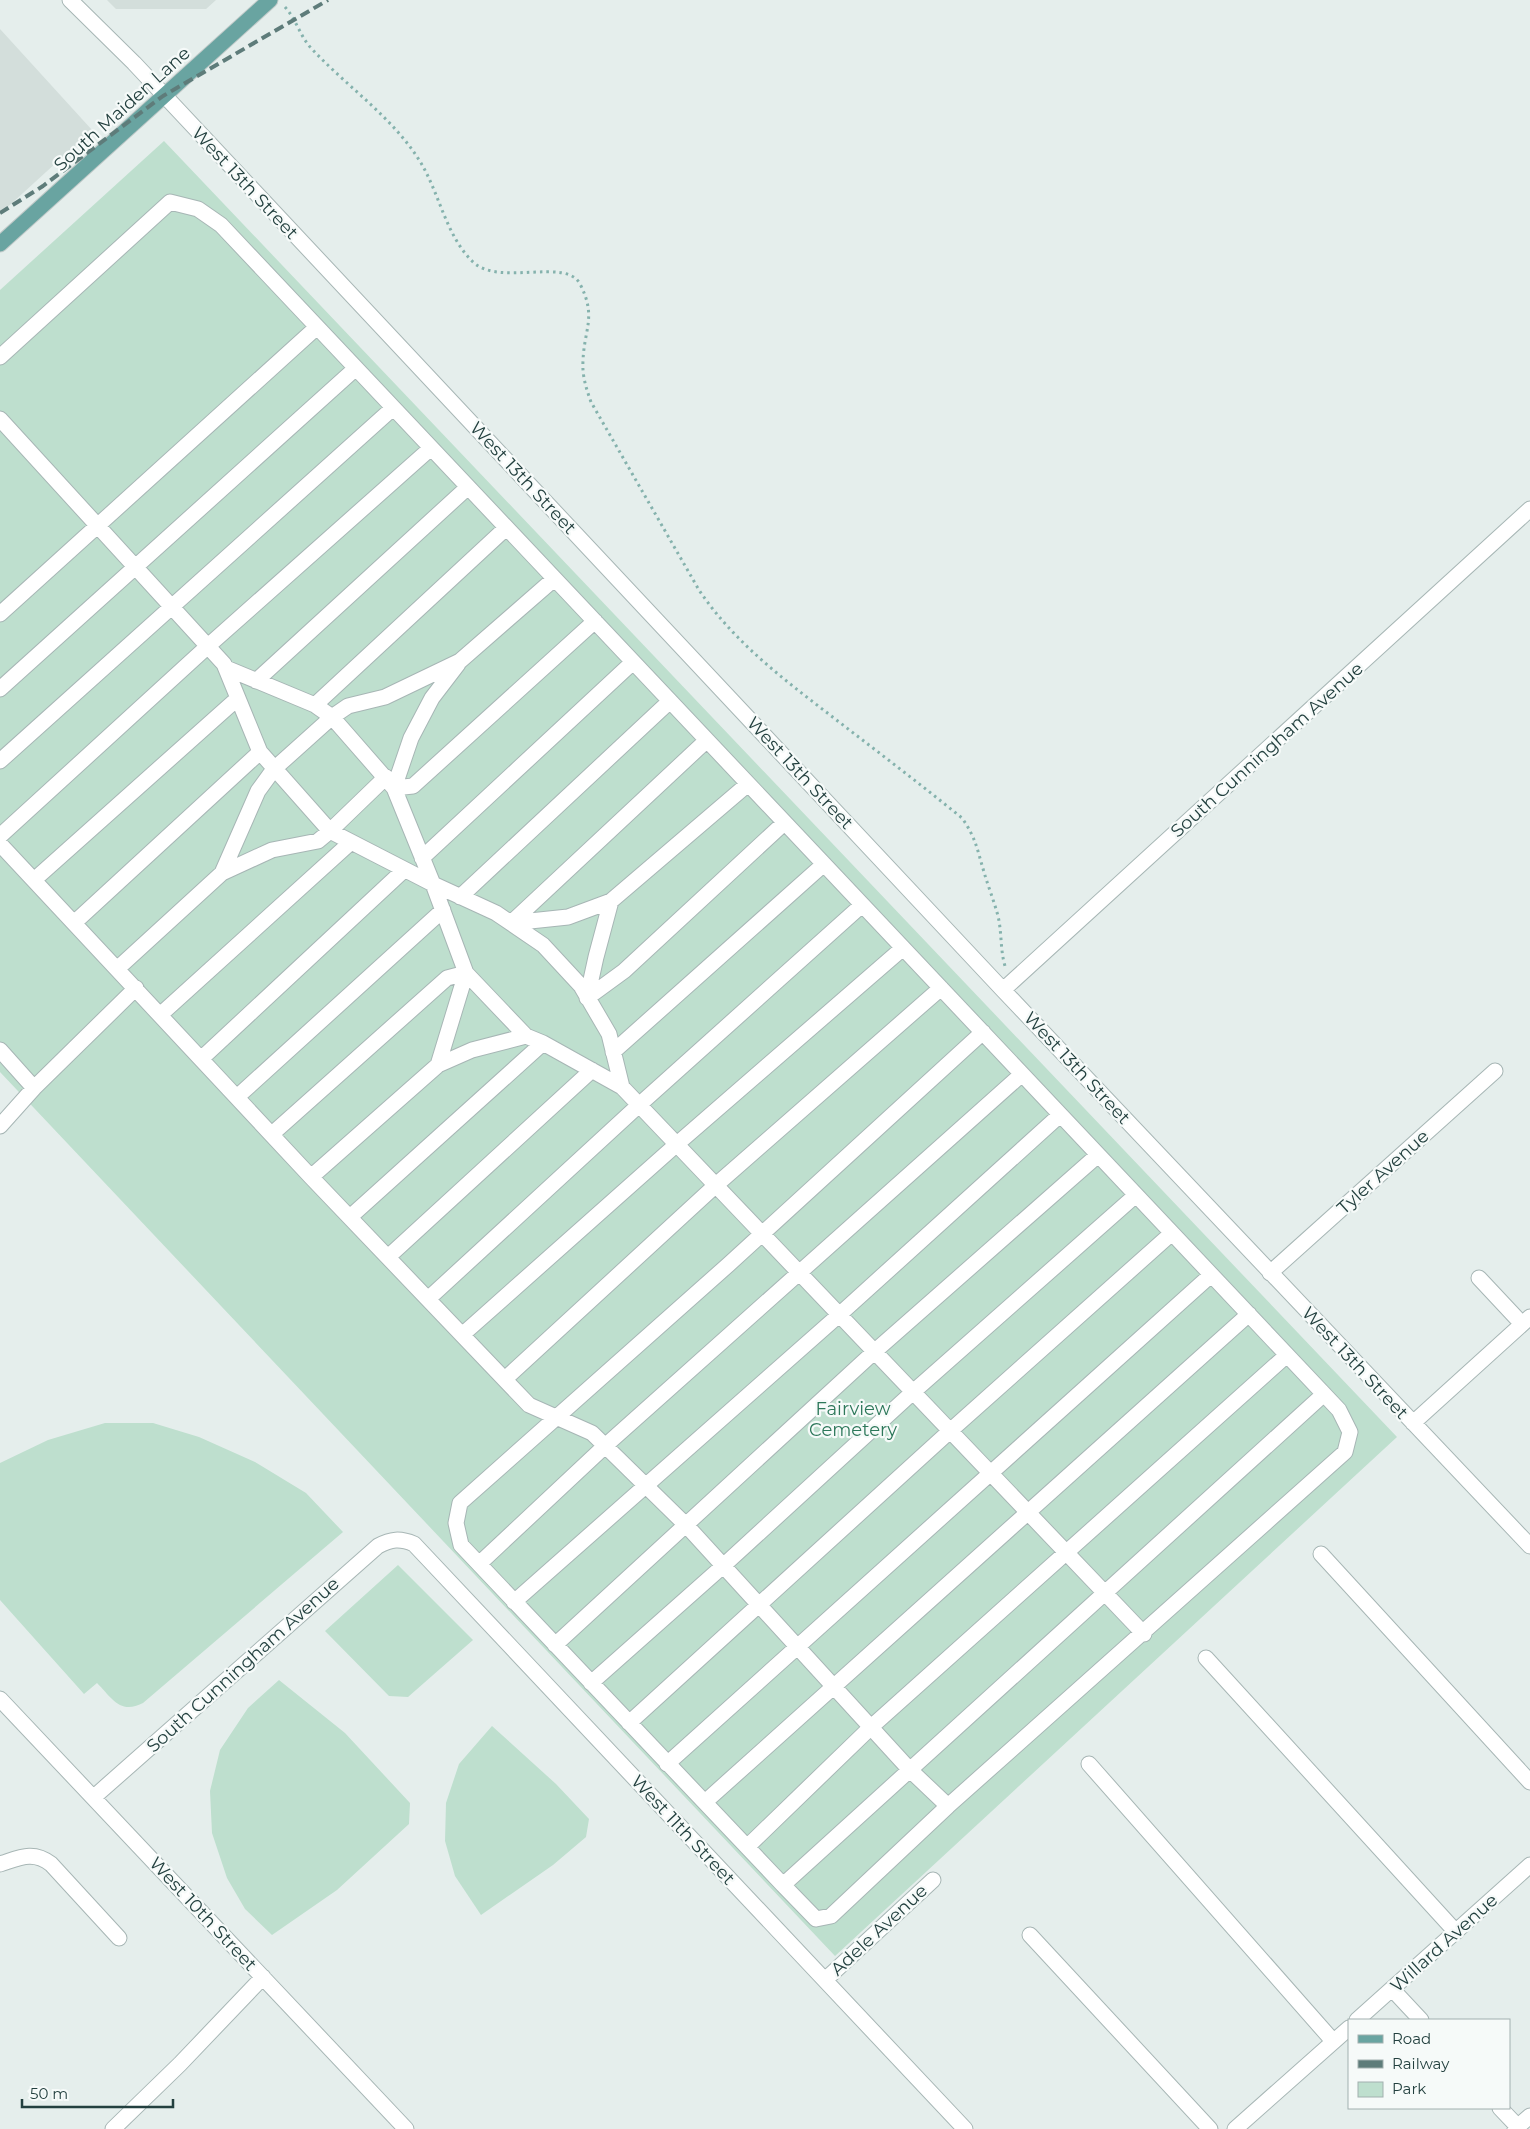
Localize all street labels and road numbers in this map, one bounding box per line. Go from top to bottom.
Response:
street label: South Maiden Lane [49,42,195,176]
street label: West 13th Street [187,122,303,244]
street label: West 13th Street [465,417,581,539]
street label: South Cunningham Avenue [1166,658,1368,842]
street label: West 13th Street [742,712,858,834]
street label: West 13th Street [1019,1007,1135,1129]
street label: Tyler Avenue [1333,1125,1433,1219]
street label: West 13th Street [1297,1302,1413,1424]
street label: South Cunningham Avenue [142,1573,344,1757]
street label: West 11th Street [626,1770,740,1890]
street label: West 10th Street [145,1852,261,1976]
street label: Adele Avenue [826,1880,932,1980]
street label: Willard Avenue [1386,1889,1502,1997]

